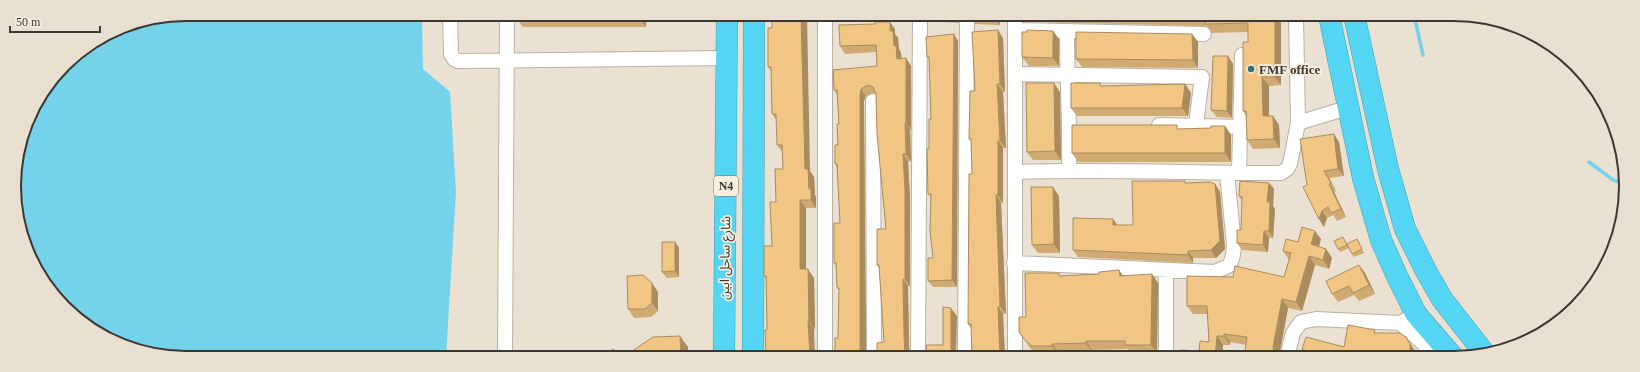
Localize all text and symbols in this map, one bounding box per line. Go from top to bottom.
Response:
scale bar [10,8,100,34]
text: 50 m [16,15,41,29]
place label: FMF office [1259,62,1320,77]
marker: FMF office [1246,64,1256,74]
road number: N4 [714,176,738,196]
street label: شارع ساحل ابين [717,216,736,300]

